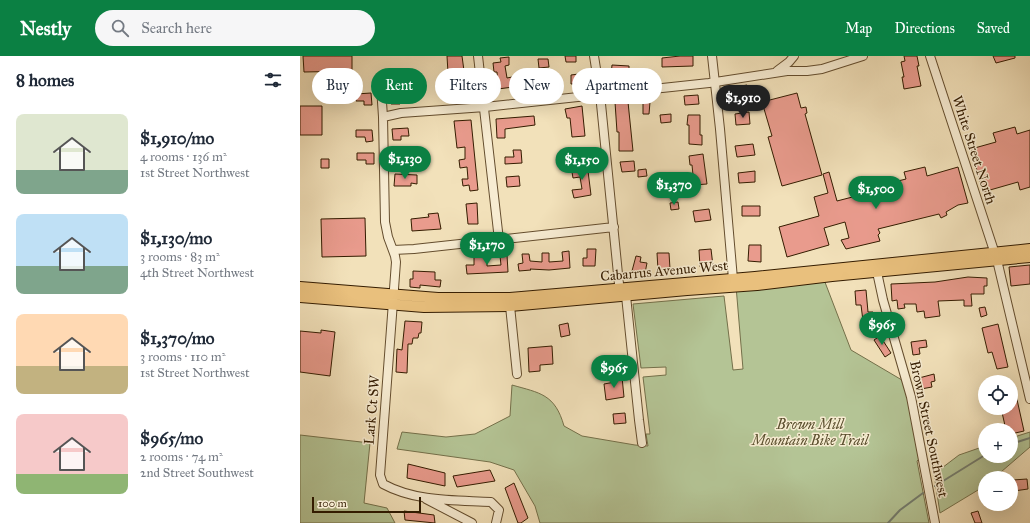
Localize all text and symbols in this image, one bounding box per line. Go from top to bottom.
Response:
search box [95,10,375,46]
text: Nestly [20,17,71,40]
icon: search [109,17,131,39]
text: Search here [141,19,212,37]
text: Map [845,20,872,37]
text: Directions [894,20,955,37]
text: Saved [977,20,1010,37]
chip: Buy [312,68,363,104]
chip: Rent [371,68,427,104]
chip: Filters [435,68,501,104]
chip: New [509,68,564,104]
chip: Apartment [572,68,662,104]
icon: filters [262,69,284,91]
text: 8 homes [16,70,74,91]
pin: $1,910 [710,85,776,119]
text: $1,910 [725,90,761,106]
street label: White Street North [948,93,1000,207]
text: $1,910/mo [140,128,214,149]
icon: home [48,130,96,178]
pin: $1,130 [372,146,438,180]
pin: $1,150 [549,147,615,181]
text: 4 rooms · 136 m² [140,149,227,165]
text: $1,130 [388,151,422,167]
text: $1,150 [565,152,599,168]
text: 1st Street Northwest [140,165,250,181]
pin: $1,370 [641,172,707,206]
pin: $1,500 [843,176,909,210]
text: $1,370 [656,177,692,193]
text: $1,500 [857,181,895,197]
text: $1,130/mo [140,228,212,249]
icon: home [48,230,96,278]
pin: $1,170 [454,232,520,266]
text: $1,170 [469,237,505,253]
text: 3 rooms · 83 m² [140,249,220,265]
street label: Cabarrus Avenue West [600,257,729,285]
text: 4th Street Northwest [140,265,254,281]
pin: $965 [858,312,906,346]
text: $965 [868,317,896,333]
text: $1,370/mo [140,328,215,349]
icon: home [48,330,96,378]
text: 3 rooms · 110 m² [140,349,225,365]
pin: $965 [590,355,638,389]
street label: Brown Street Southwest [906,359,952,499]
text: $965 [600,360,628,376]
text: 1st Street Northwest [140,365,250,381]
street label: Lark Ct SW [360,374,384,445]
map controls [978,375,1018,511]
button: locate [978,375,1018,415]
park label: Brown Mill Mountain Bike Trail [750,416,870,449]
button: + [978,423,1018,463]
text: $965/mo [140,428,203,449]
icon: home [48,430,96,478]
text: 2 rooms · 74 m² [140,449,223,465]
text: 2nd Street Southwest [140,465,254,481]
button: − [978,471,1018,511]
scale bar [312,495,421,514]
text: 100 m [318,497,347,510]

